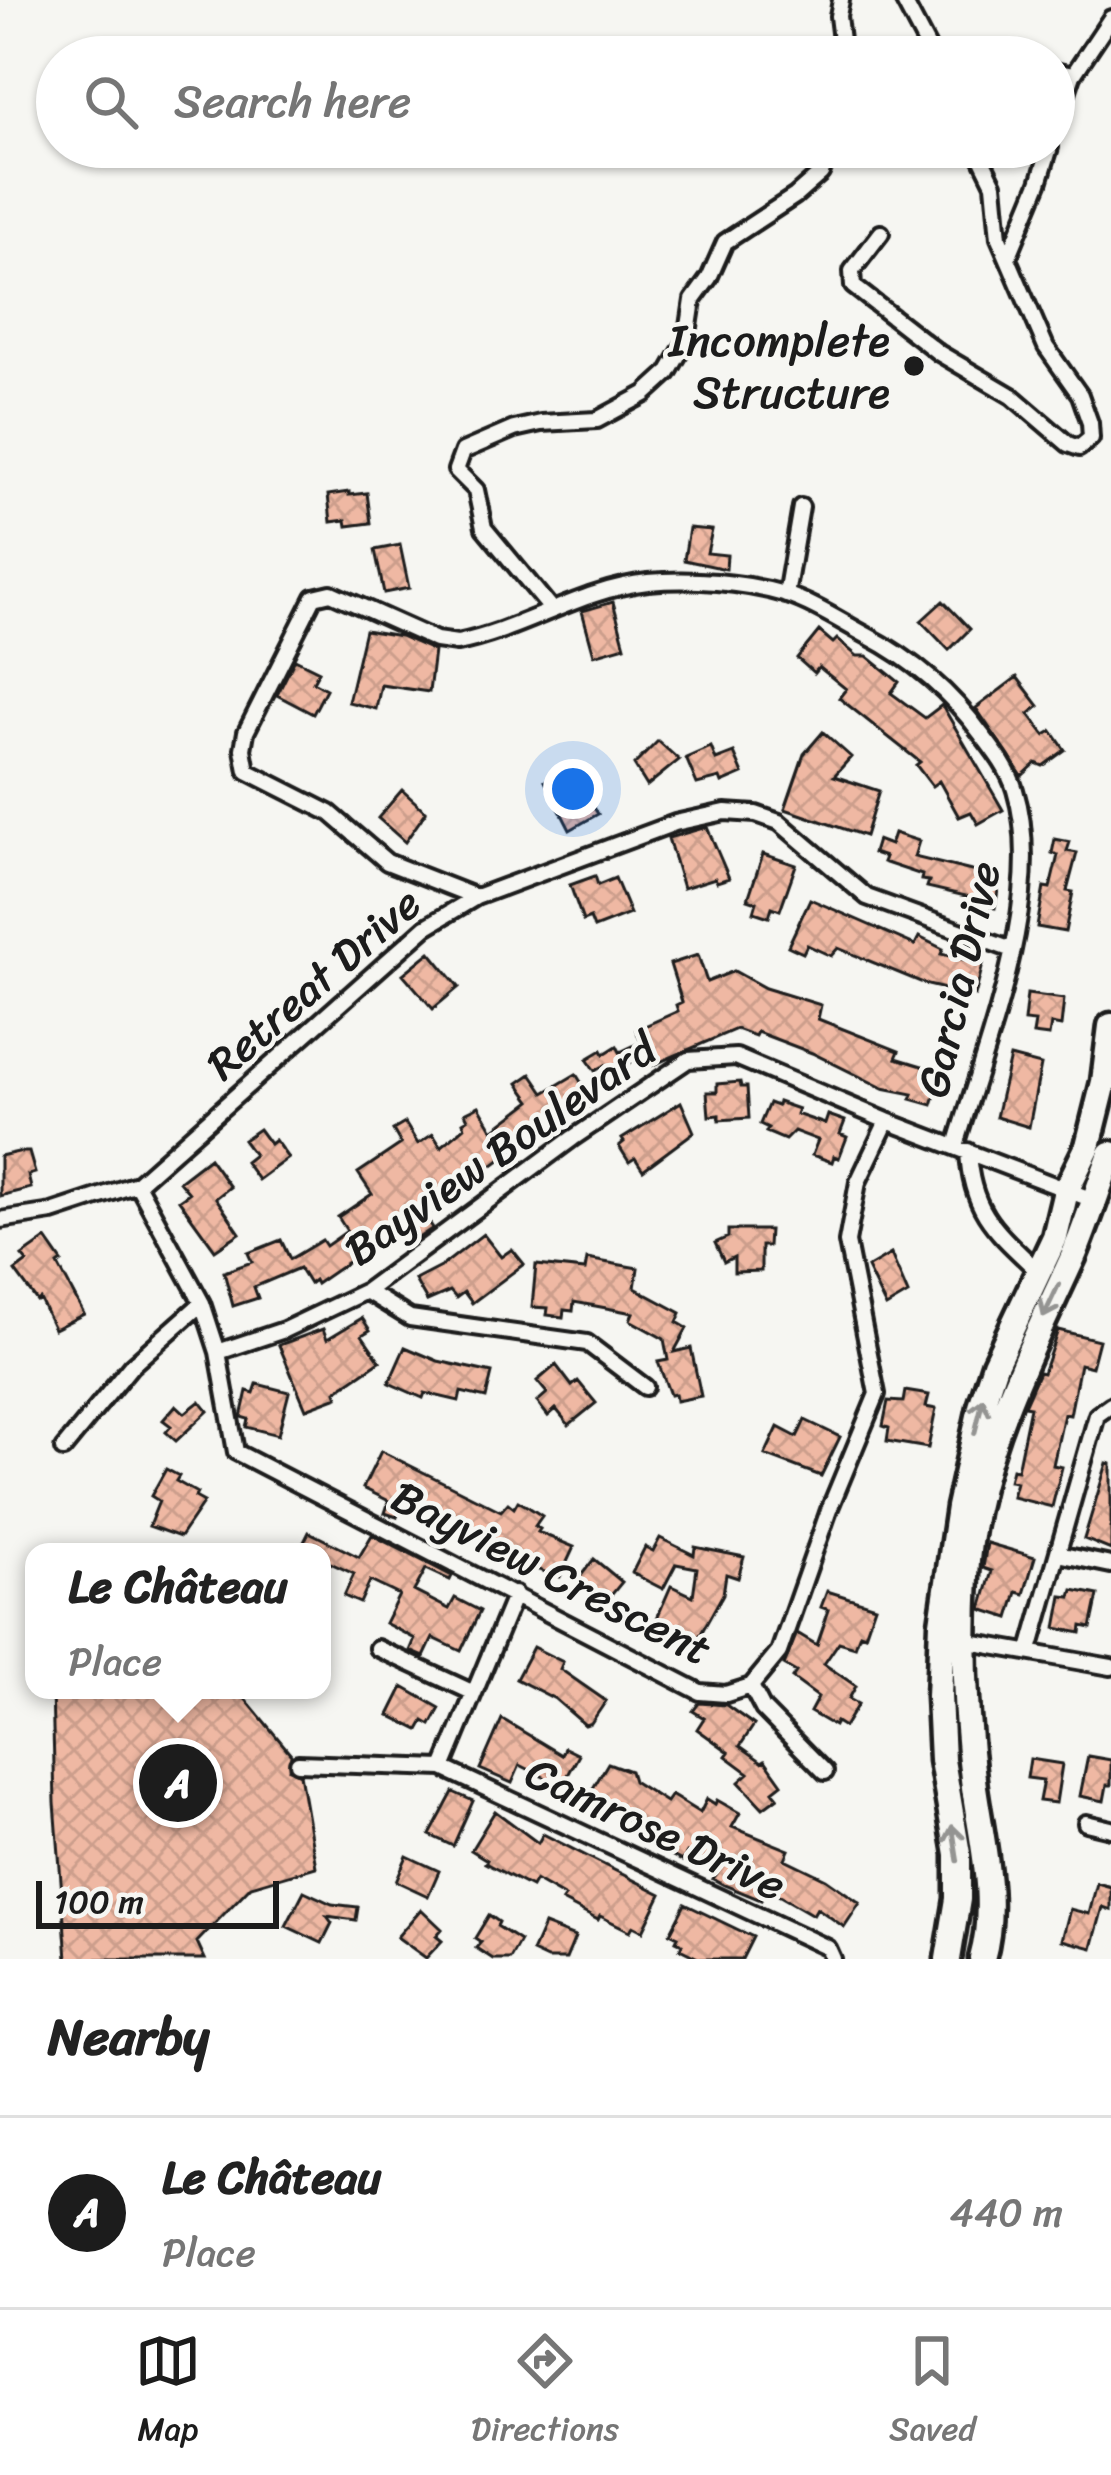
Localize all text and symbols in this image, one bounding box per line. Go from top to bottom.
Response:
search box [36,36,1075,168]
text: Search here [174,62,411,142]
icon: search [78,69,144,135]
place label: Incomplete Structure [667,301,890,433]
marker: Incomplete Structure [901,353,927,379]
your location [543,759,603,819]
street label: Garcia Drive [893,853,1025,1105]
street label: Retreat Drive [187,866,440,1101]
street label: Bayview Boulevard [327,1010,677,1288]
one-way arrow [1039,1282,1061,1318]
one-way arrow [969,1397,991,1435]
street label: Bayview Crescent [377,1457,727,1688]
popup [25,1543,331,1699]
text: Le Château [68,1547,288,1627]
text: Place [68,1627,162,1696]
street label: Camrose Drive [512,1733,799,1924]
pin: A [139,1738,217,1828]
one-way arrow [942,1825,965,1864]
text: 100 m [54,1873,144,1931]
scale bar [36,1875,279,1928]
text: Nearby [48,1992,209,2082]
text: Le Château [162,2138,381,2218]
text: A [74,2178,100,2247]
text: 440 m [950,2178,1063,2247]
text: Place [162,2218,256,2287]
tab: Map [135,2328,201,2458]
tab: Directions [471,2328,619,2458]
tab: Saved [889,2328,976,2458]

